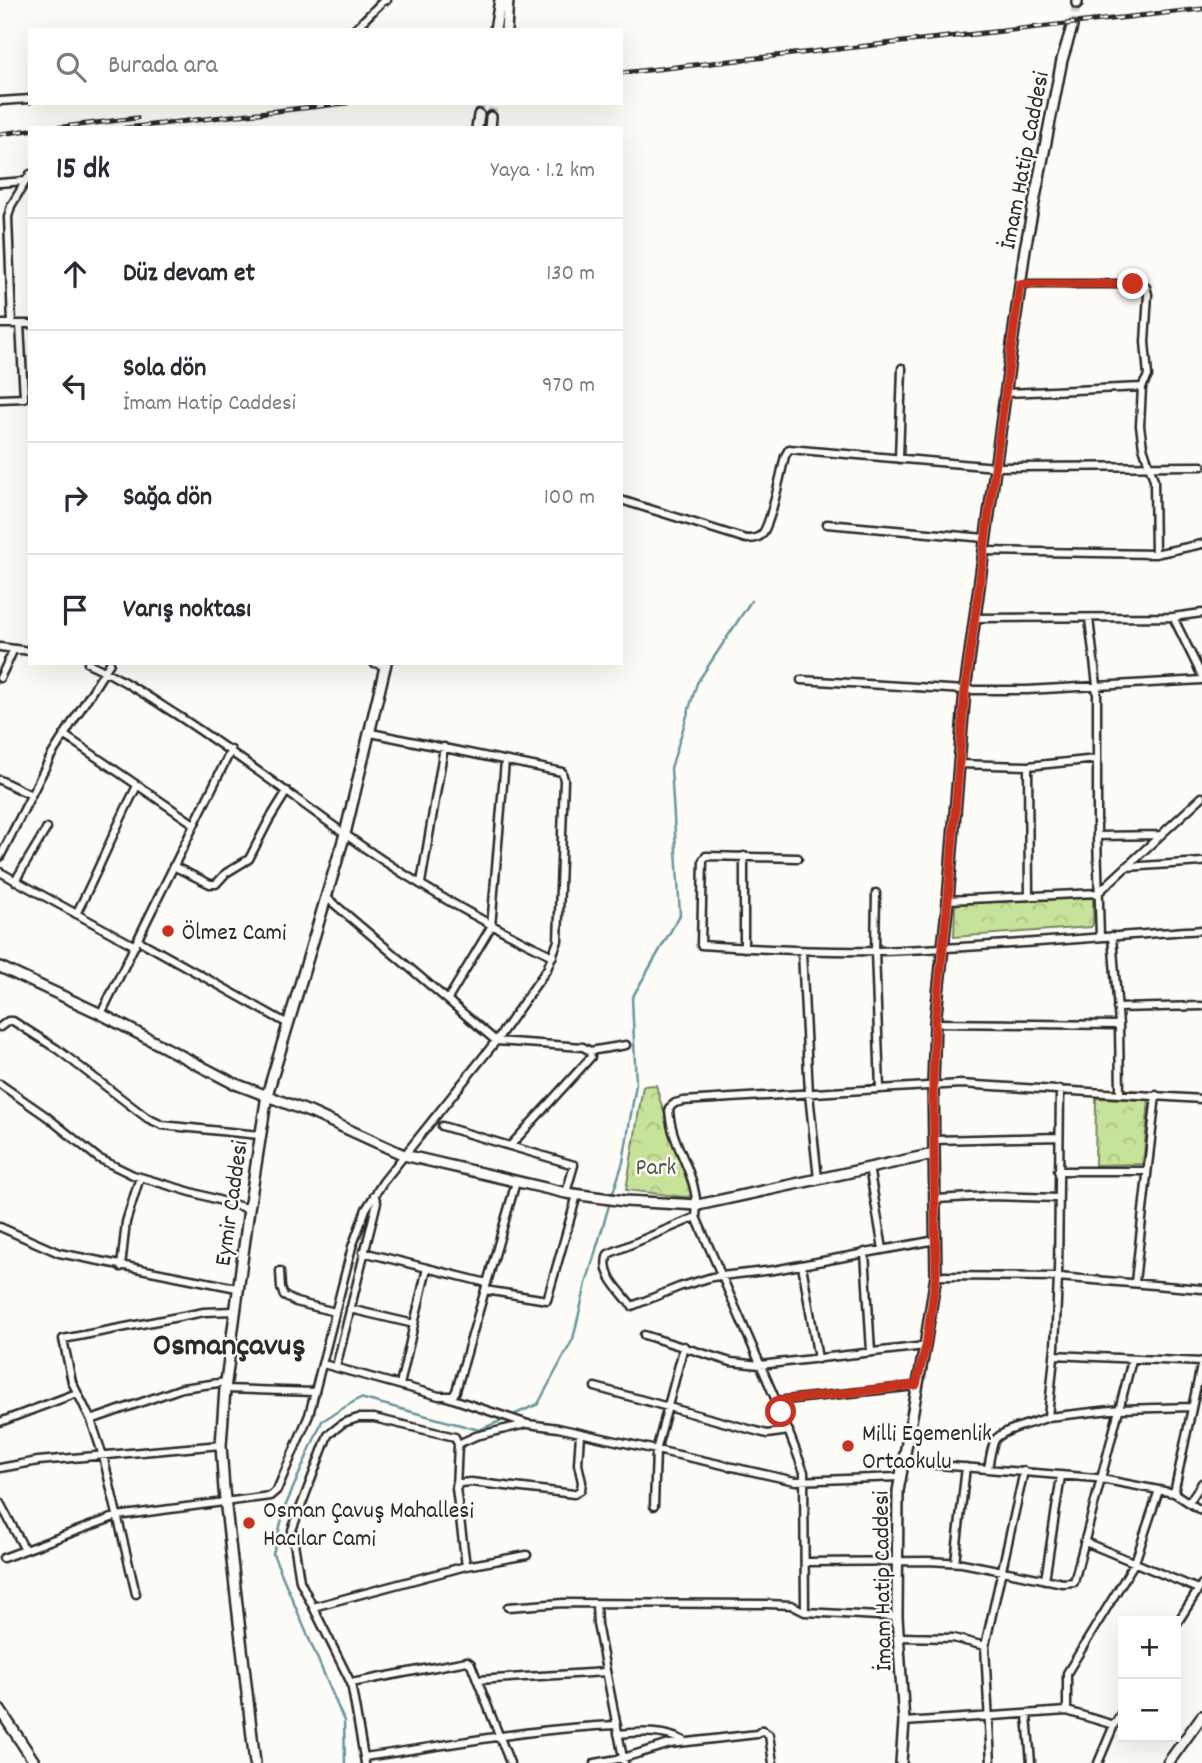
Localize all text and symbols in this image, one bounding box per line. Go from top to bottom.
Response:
search box [28,28,623,105]
icon: search [52,48,90,86]
text: Burada ara [108,48,218,85]
street label: İmam Hatip Caddesi [992,69,1060,252]
text: 15 dk [56,150,110,193]
text: Yaya · 1.2 km [490,155,595,188]
icon: ahead [56,255,94,293]
text: Düz devam et [123,256,255,293]
text: 130 m [546,258,595,291]
route end [1117,268,1148,299]
text: Sola dön [123,351,206,388]
icon: left [56,367,94,405]
text: 970 m [542,370,595,403]
text: İmam Hatip Caddesi [123,388,296,421]
icon: right [56,479,94,517]
text: Sağa dön [123,480,212,517]
text: 100 m [544,482,595,515]
icon: arrive [56,591,94,629]
text: Varış noktası [123,592,251,629]
place label: Ölmez Cami [182,917,286,951]
marker: Ölmez Cami [160,923,176,939]
street label: Eymir Caddesi [207,1138,259,1268]
park label: Park [636,1152,676,1186]
district label: Osmançavuş [153,1325,305,1371]
route start [765,1396,796,1427]
place label: Milli Egemenlik Ortaokulu [862,1418,992,1480]
marker: Milli Egemenlik Ortaokulu [840,1438,856,1454]
street label: İmam Hatip Caddesi [865,1490,903,1671]
place label: Osman Çavuş Mahallesi Hacılar Cami [263,1495,474,1557]
marker: Osman Çavuş Mahallesi Hacılar Cami [241,1515,257,1531]
map controls [1118,1616,1181,1742]
button: + [1118,1616,1181,1679]
button: − [1118,1679,1181,1742]

